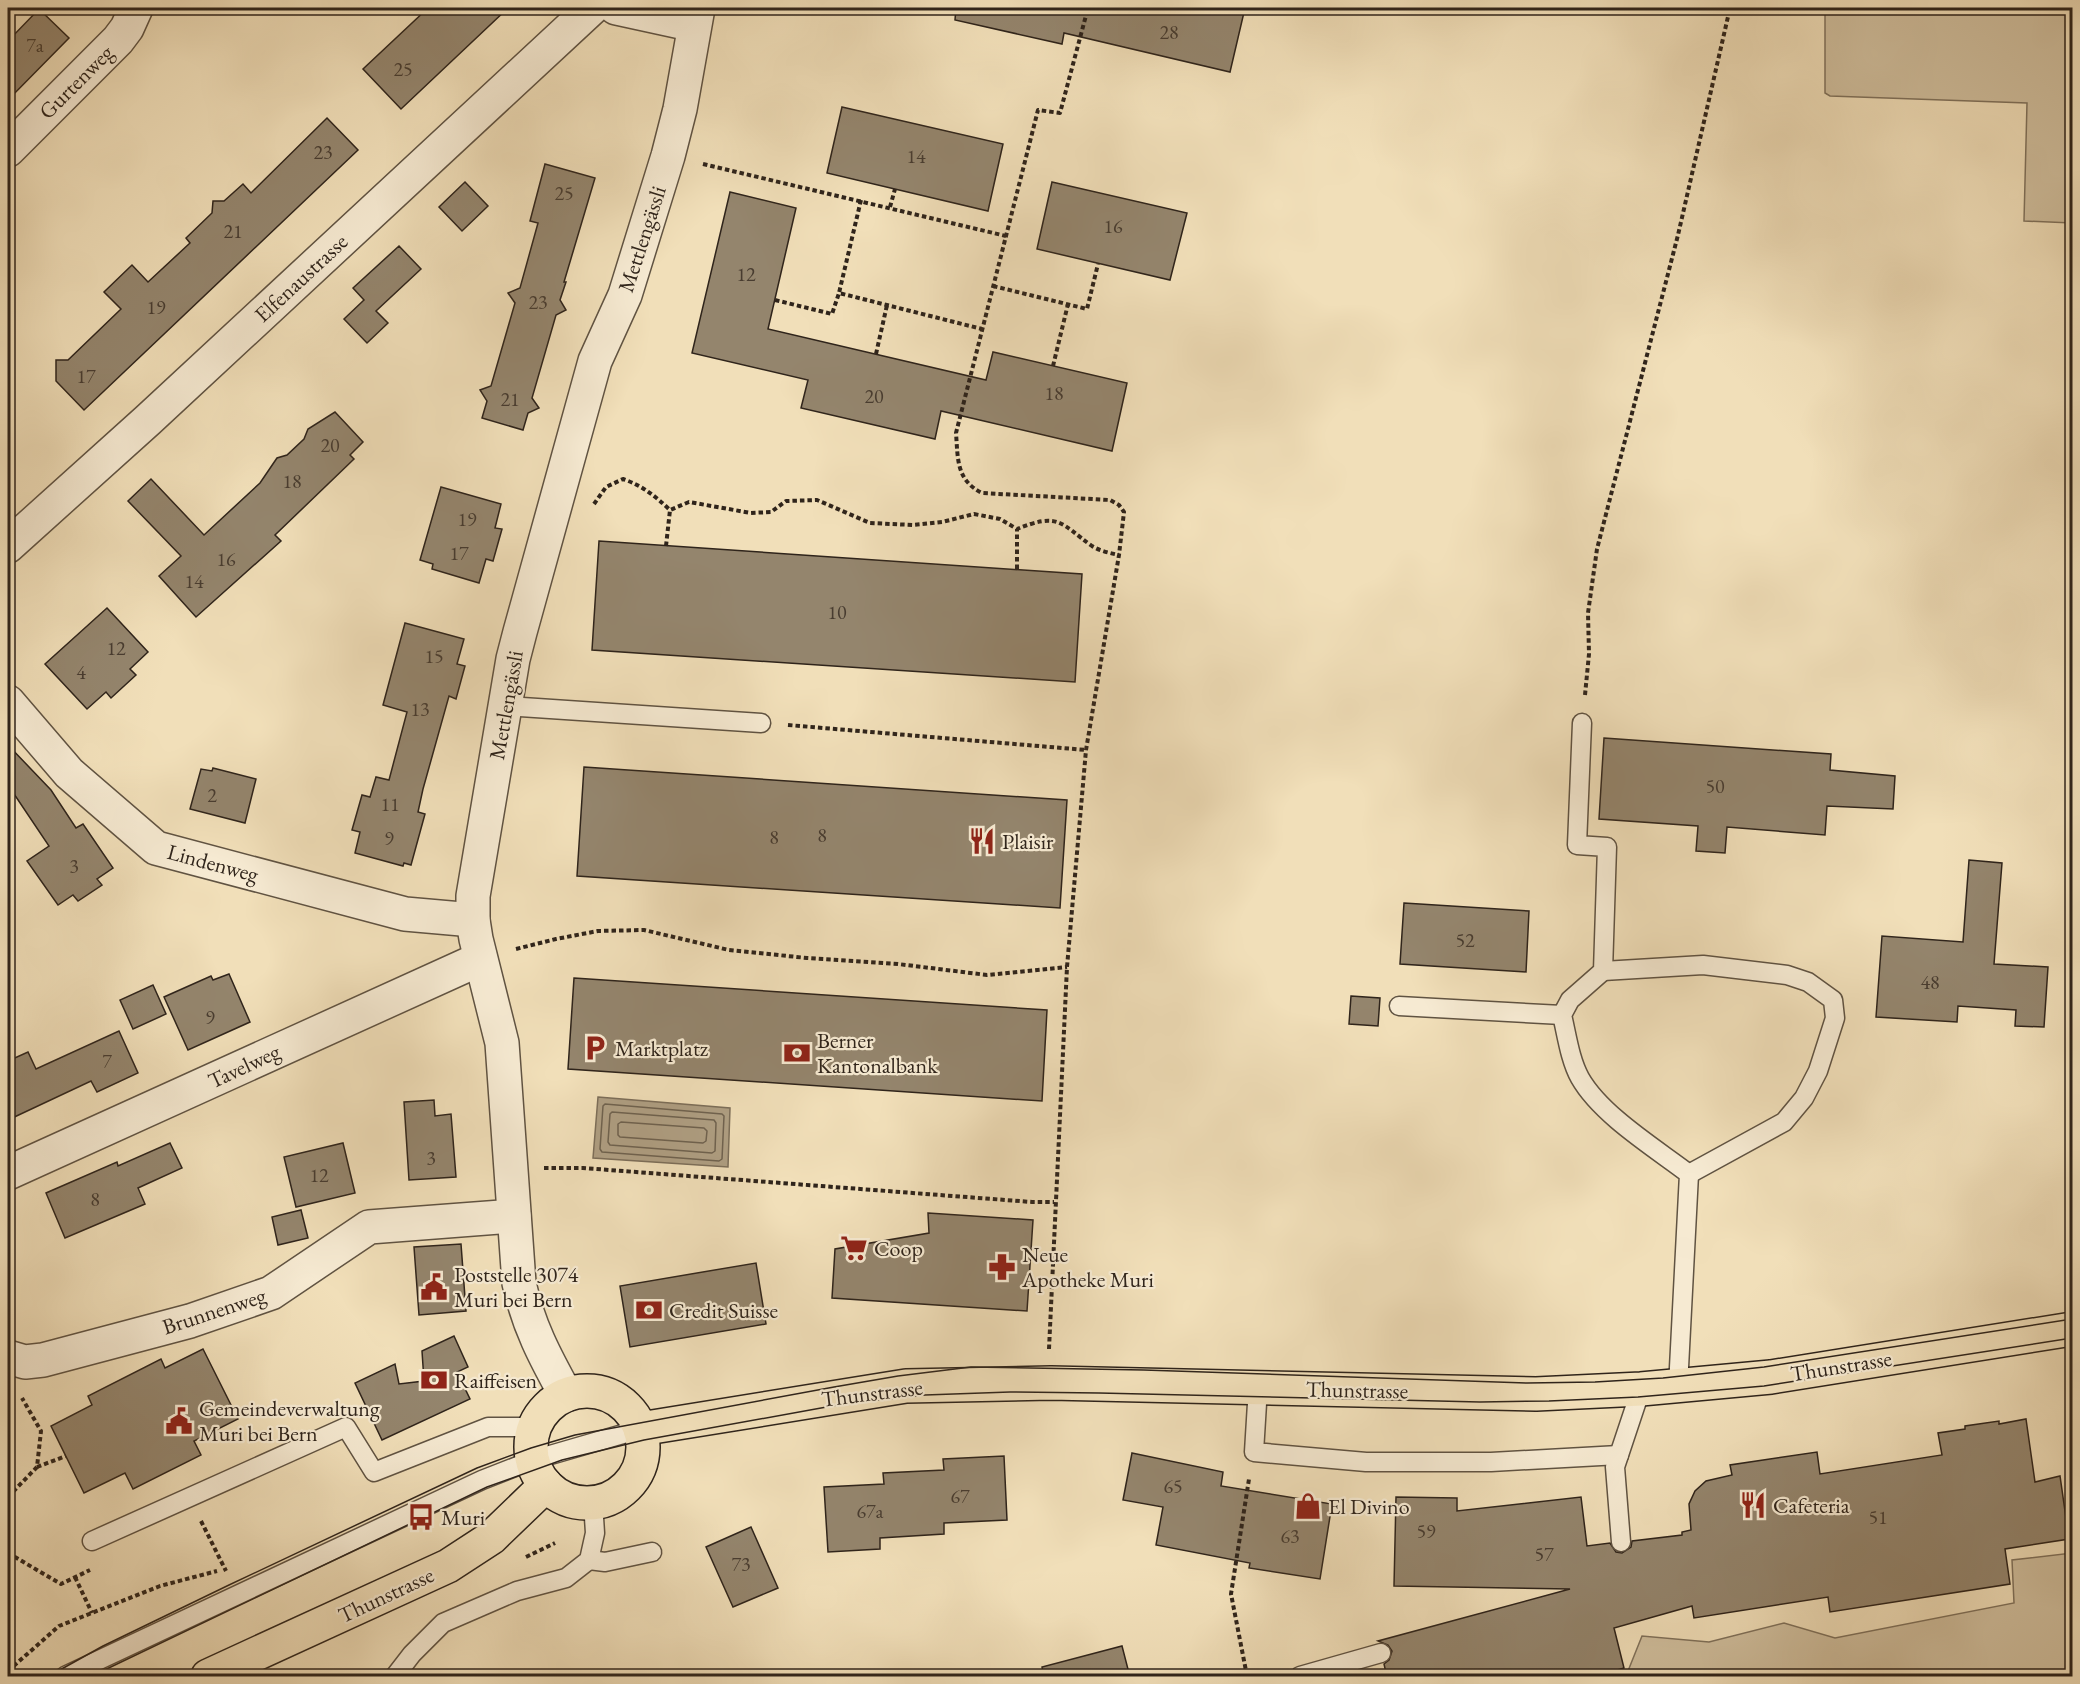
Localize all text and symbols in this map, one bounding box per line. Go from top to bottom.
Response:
house number: 28 [1159,19,1179,45]
house number: 7a [26,32,44,58]
street label: Gurtenweg [32,38,120,126]
house number: 25 [393,56,413,82]
house number: 23 [313,139,333,165]
house number: 14 [906,143,926,169]
house number: 25 [554,180,574,206]
street label: Mettlengässli [611,182,673,296]
house number: 16 [1103,213,1123,239]
house number: 21 [223,218,243,244]
street label: Elfenaustrasse [248,227,354,329]
house number: 12 [736,261,756,287]
house number: 23 [528,289,548,315]
house number: 19 [146,294,166,320]
house number: 17 [76,363,96,389]
house number: 18 [1044,380,1064,406]
house number: 20 [864,383,884,409]
house number: 21 [500,386,520,412]
house number: 20 [320,432,340,458]
house number: 18 [282,468,302,494]
house number: 19 [457,506,477,532]
house number: 17 [449,540,469,566]
house number: 16 [216,546,236,572]
house number: 14 [184,568,204,594]
house number: 10 [827,599,847,625]
house number: 12 [106,635,126,661]
house number: 15 [424,643,444,669]
street label: Mettlengässli [482,648,530,762]
house number: 4 [76,659,86,685]
house number: 13 [410,696,430,722]
house number: 50 [1705,773,1725,799]
house number: 2 [207,782,217,808]
house number: 11 [380,791,400,817]
house number: 8 [817,822,827,848]
house number: 8 [769,824,779,850]
house number: 9 [384,825,394,851]
restaurant icon: Plaisir [967,826,997,856]
place label: Plaisir [1002,827,1054,856]
street label: Lindenweg [164,837,262,889]
house number: 3 [69,853,79,879]
house number: 52 [1455,927,1475,953]
house number: 48 [1920,969,1940,995]
house number: 9 [205,1004,215,1030]
place label: Berner Kantonalbank [817,1026,938,1080]
parking icon: Marktplatz [580,1033,610,1063]
place label: Marktplatz [615,1034,709,1063]
street label: Tavelweg [203,1037,285,1095]
bank icon: Berner Kantonalbank [782,1038,812,1068]
house number: 7 [102,1048,112,1074]
house number: 3 [426,1145,436,1171]
house number: 12 [309,1162,329,1188]
house number: 8 [90,1186,100,1212]
supermarket icon: Coop [839,1233,869,1263]
place label: Coop [874,1234,923,1263]
place label: Neue Apotheke Muri [1021,1240,1154,1294]
pharmacy icon: Neue Apotheke Muri [987,1252,1017,1282]
place label: Poststelle 3074 Muri bei Bern [454,1260,579,1314]
public building icon: Poststelle 3074 Muri bei Bern [419,1272,449,1302]
street label: Brunnenweg [158,1280,270,1341]
bank icon: Credit Suisse [634,1295,664,1325]
place label: Credit Suisse [669,1296,779,1325]
street label: Thunstrasse [1788,1344,1894,1388]
bank icon: Raiffeisen [419,1365,449,1395]
place label: Raiffeisen [454,1366,538,1395]
street label: Thunstrasse [820,1372,925,1414]
street label: Thunstrasse [1306,1375,1409,1405]
place label: Gemeindeverwaltung Muri bei Bern [199,1394,380,1448]
public building icon: Gemeindeverwaltung Muri bei Bern [164,1406,194,1436]
house number: 65 [1163,1473,1183,1499]
house number: 67 [950,1483,970,1509]
restaurant icon: Cafeteria [1738,1490,1768,1520]
shop icon: El Divino [1293,1491,1323,1521]
place label: Cafeteria [1773,1491,1850,1520]
place label: El Divino [1328,1492,1410,1521]
house number: 67a [856,1498,884,1524]
bus stop icon: Muri [406,1502,436,1532]
place label: Muri [441,1503,485,1532]
house number: 51 [1868,1504,1888,1530]
house number: 59 [1416,1518,1436,1544]
house number: 63 [1280,1523,1300,1549]
house number: 57 [1534,1541,1554,1567]
house number: 73 [731,1551,751,1577]
street label: Thunstrasse [334,1560,439,1630]

